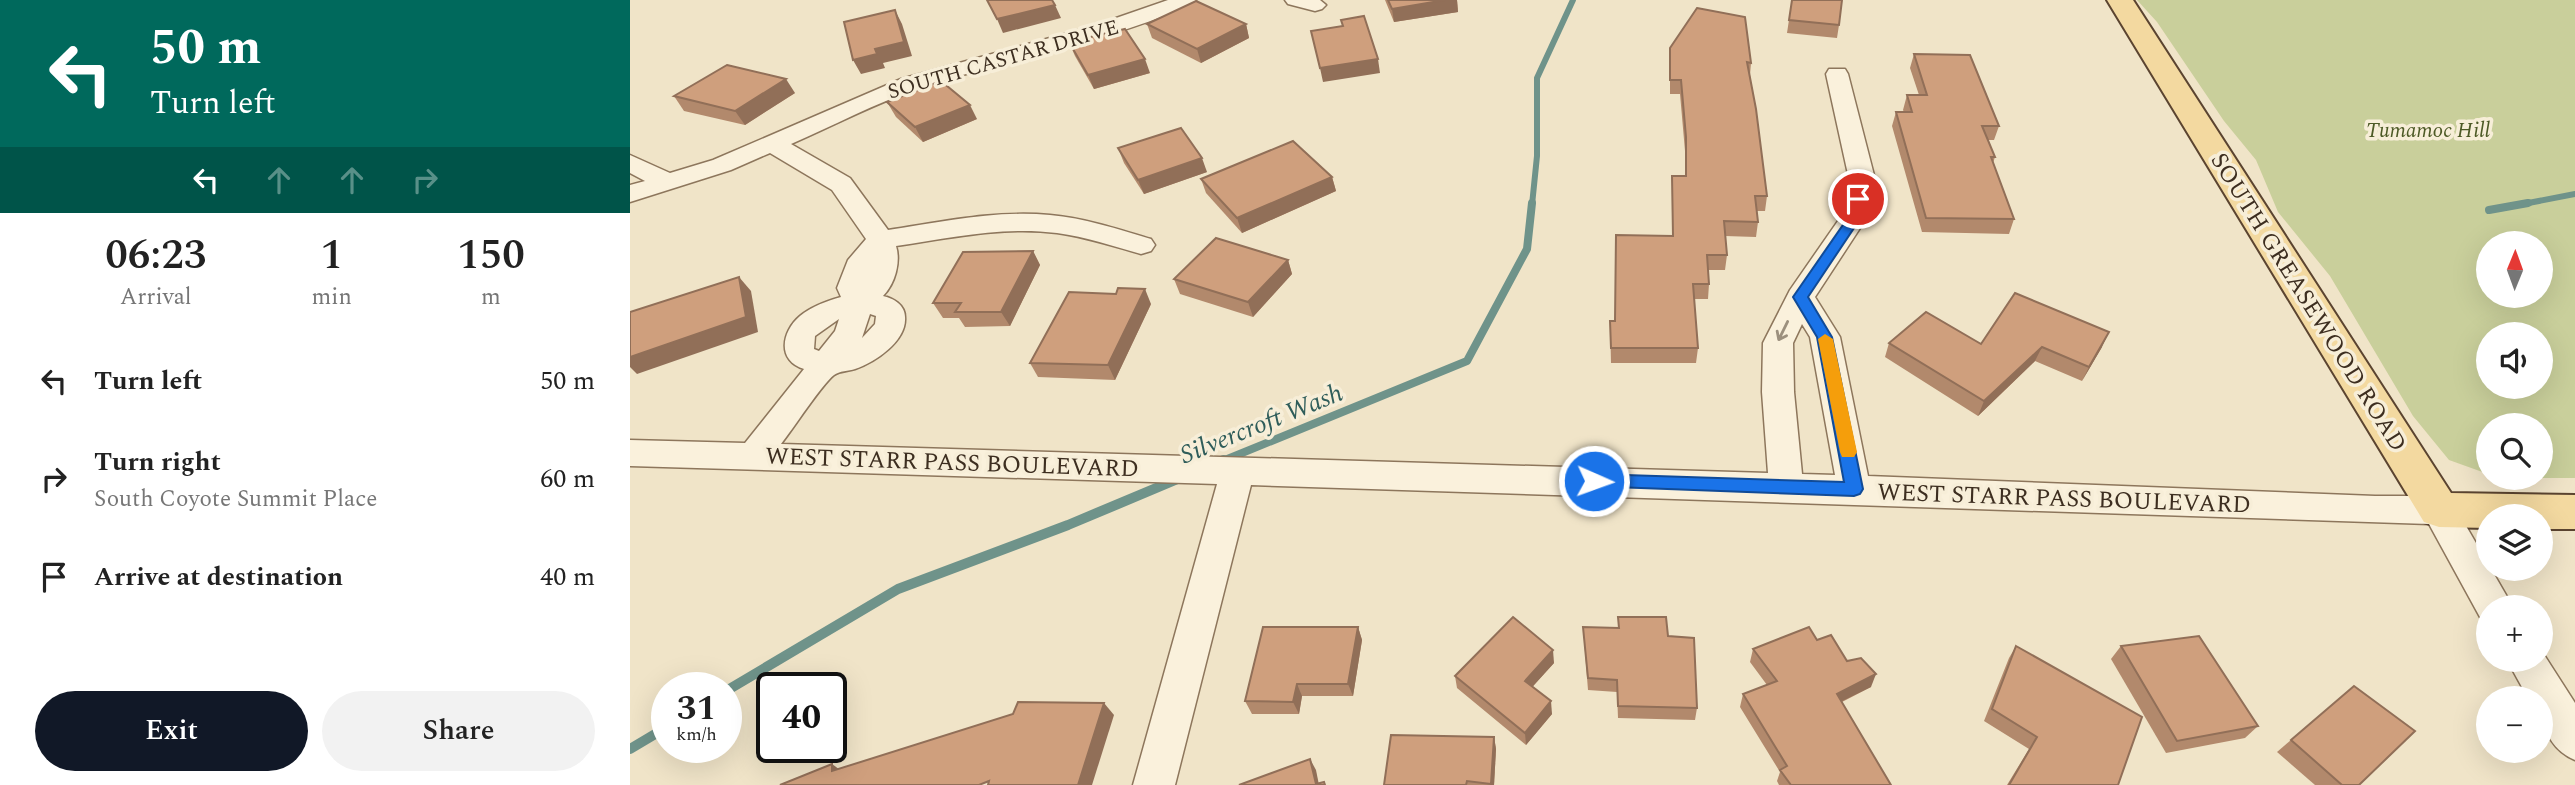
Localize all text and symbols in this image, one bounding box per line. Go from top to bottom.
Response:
text: 50 m [150,11,261,86]
street label: SOUTH CASTAR DRIVE [884,12,1123,108]
icon: left [35,28,126,119]
text: Turn left [150,79,276,128]
park label: Tumamoc Hill [2366,115,2491,147]
street label: SOUTH GREASEWOOD ROAD [2201,146,2415,459]
icon: left [187,161,225,199]
icon: ahead [260,161,298,199]
icon: ahead [333,161,371,199]
icon: right [406,161,444,199]
pin [1828,169,1888,229]
icon: arrive [1839,180,1877,218]
text: 06:23 [105,224,206,287]
text: 1 [320,224,343,287]
text: 150 [457,224,525,287]
north arrow [2476,231,2553,308]
map controls [2476,231,2553,763]
text: Arrival [120,280,192,315]
text: min [312,280,352,315]
text: m [481,280,501,315]
one-way arrow [1776,320,1790,341]
button: sound [2476,322,2553,399]
text: Turn left [94,361,202,401]
text: 50 m [540,361,595,401]
icon: left [35,362,73,400]
water label: Silvercroft Wash [1174,373,1349,475]
button: search [2476,413,2553,490]
street label: WEST STARR PASS BOULEVARD [764,438,1139,488]
text: Turn right [94,442,221,482]
position arrow [1557,444,1631,518]
text: 60 m [540,459,595,499]
icon: right [35,460,73,498]
street label: WEST STARR PASS BOULEVARD [1876,474,2251,524]
text: South Coyote Summit Place [94,482,377,517]
button: layers [2476,504,2553,581]
text: Arrive at destination [94,557,343,597]
text: 40 m [540,557,595,597]
icon: arrive [35,558,73,596]
button: + [2476,595,2553,672]
speed limit sign: 40 [756,672,847,763]
text: 31 [677,682,716,735]
button: − [2476,686,2553,763]
button: Exit [35,691,308,771]
button: Share [322,691,595,771]
text: km/h [676,721,717,748]

